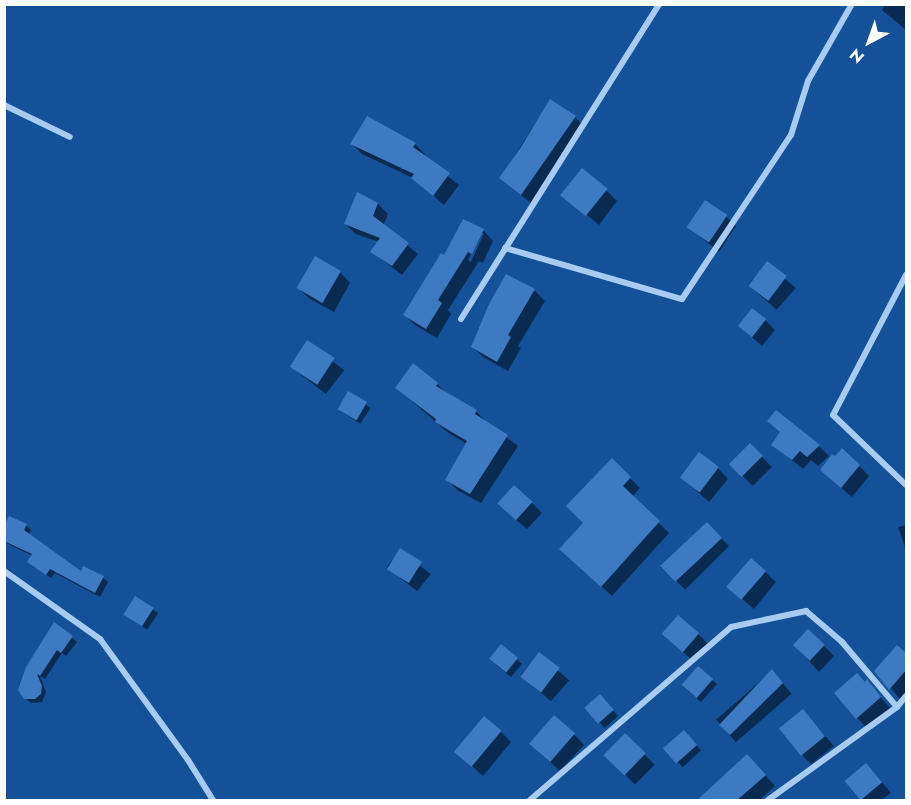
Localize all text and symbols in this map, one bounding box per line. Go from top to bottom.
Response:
north arrow [839,12,899,72]
text: N [845,43,869,69]

